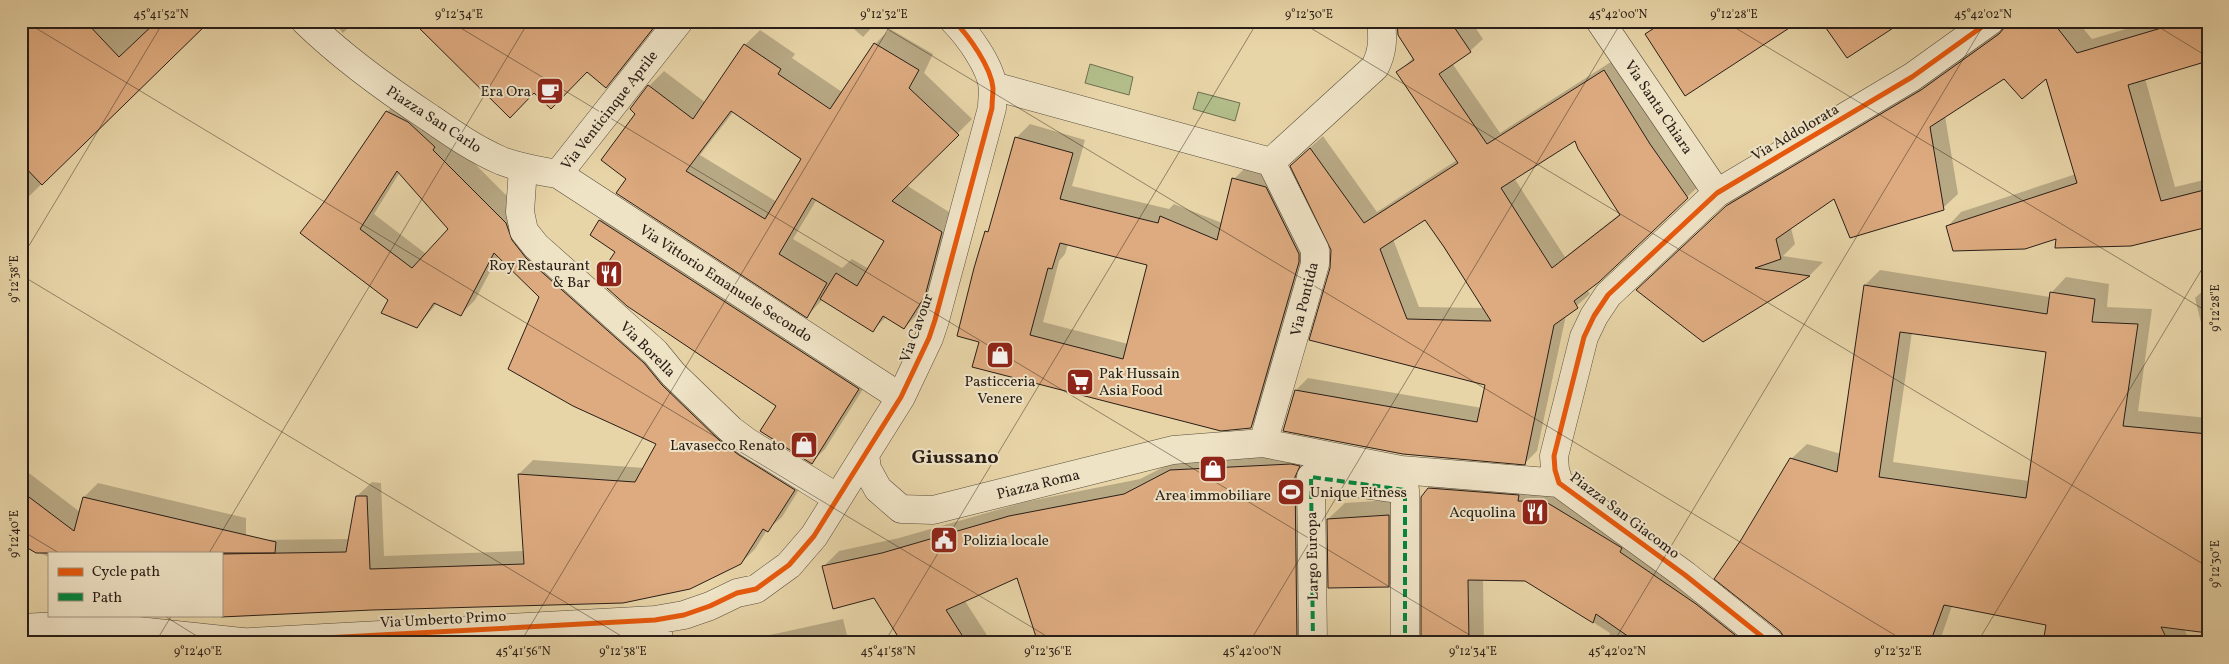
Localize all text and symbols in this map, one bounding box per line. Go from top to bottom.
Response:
text: 45°41'52"N [133,7,189,23]
text: 9°12'34"E [435,7,483,23]
text: 9°12'32"E [860,7,908,23]
text: 9°12'30"E [1285,7,1333,23]
text: 45°42'00"N [1588,7,1648,23]
text: 9°12'28"E [1710,7,1758,23]
text: 45°42'02"N [1954,7,2012,23]
street label: Via Venticinque Aprile [557,47,664,175]
street label: Via Santa Chiara [1618,57,1697,159]
cafe icon: Era Ora [535,76,565,106]
street label: Piazza San Carlo [381,82,485,159]
place label: Era Ora [481,82,531,103]
street label: Via Addolorata [1748,100,1844,167]
street label: Via Vittorio Emanuele Secondo [635,220,816,348]
text: 9°12'38"E [7,255,23,303]
place label: Roy Restaurant & Bar [489,256,590,294]
restaurant icon: Roy Restaurant & Bar [594,259,624,289]
street label: Via Pontida [1286,260,1325,339]
text: 9°12'28"E [2208,284,2224,332]
street label: Via Cavour [895,291,940,366]
street label: Via Borella [614,317,680,383]
shop icon: Pasticceria Venere [985,340,1015,370]
place label: Pak Hussain Asia Food [1099,364,1180,402]
supermarket icon: Pak Hussain Asia Food [1065,367,1095,397]
place label: Pasticceria Venere [964,372,1036,410]
shop icon: Lavasecco Renato [789,430,819,460]
place label: Lavasecco Renato [670,436,785,457]
district label: Giussano [911,444,999,472]
shop icon: Area immobiliare [1198,454,1228,484]
street label: Piazza Roma [995,465,1082,506]
street label: Piazza San Giacomo [1565,468,1683,565]
sports icon: Unique Fitness [1276,477,1306,507]
place label: Unique Fitness [1310,483,1407,504]
place label: Area immobiliare [1155,486,1271,507]
restaurant icon: Acquolina [1520,497,1550,527]
place label: Acquolina [1449,503,1516,524]
text: 9°12'40"E [7,510,23,558]
street label: Largo Europa [1302,511,1325,600]
public building icon: Polizia locale [929,525,959,555]
place label: Polizia locale [963,531,1049,552]
text: 9°12'30"E [2208,540,2224,588]
legend [48,552,222,616]
text: Cycle path [92,562,160,583]
text: Path [92,588,122,609]
street label: Via Umberto Primo [379,607,507,634]
text: 9°12'40"E [174,644,222,660]
text: 45°41'56"N [495,644,551,660]
text: 9°12'38"E [599,644,647,660]
text: 45°41'58"N [860,644,916,660]
text: 9°12'36"E [1024,644,1072,660]
text: 45°42'00"N [1222,644,1282,660]
text: 9°12'34"E [1449,644,1497,660]
text: 45°42'02"N [1588,644,1646,660]
text: 9°12'32"E [1874,644,1922,660]

